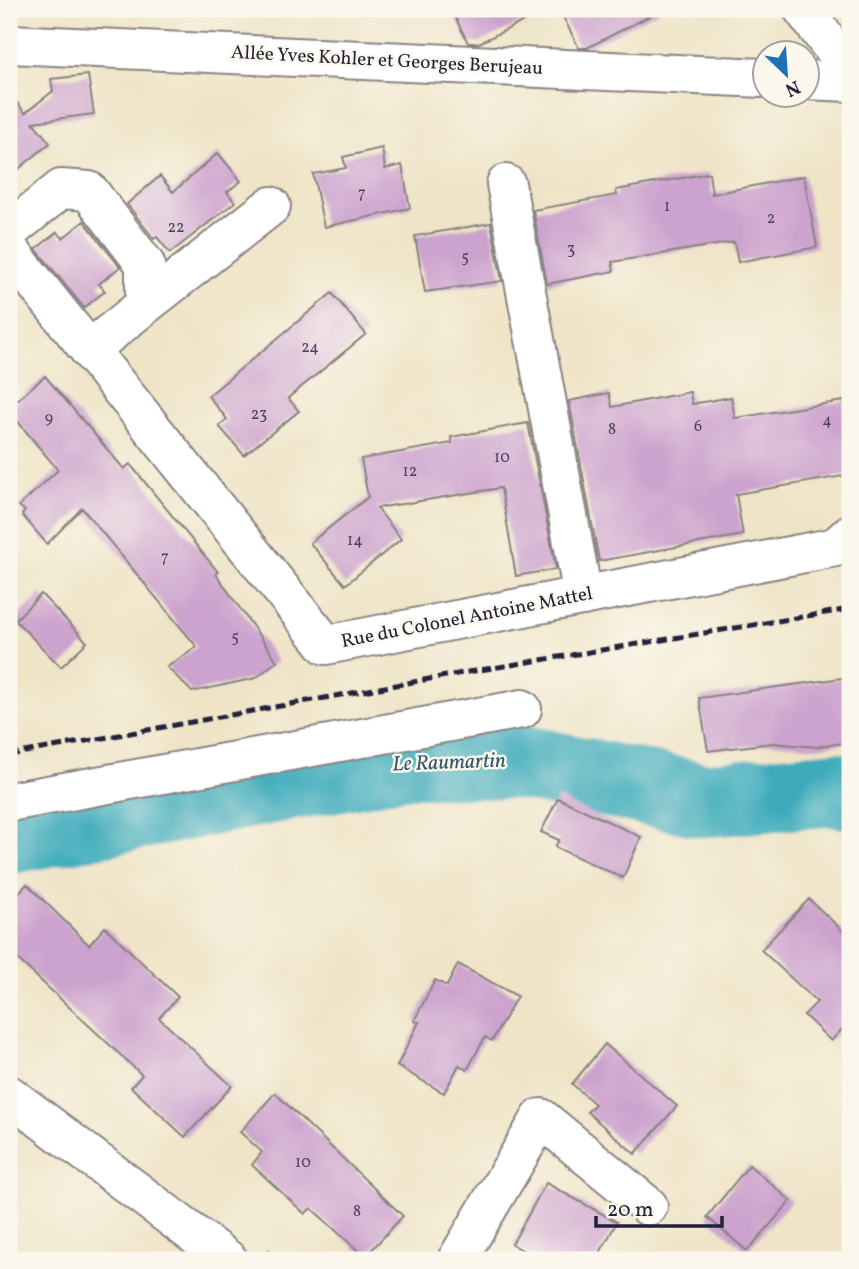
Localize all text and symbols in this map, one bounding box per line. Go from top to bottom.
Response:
north arrow [750,38,820,108]
street label: Allée Yves Kohler et Georges Berujeau [230,40,544,82]
text: N [780,73,804,102]
house number: 7 [358,183,366,205]
house number: 1 [664,196,670,218]
house number: 2 [767,208,775,230]
house number: 22 [167,217,185,239]
house number: 3 [567,239,575,261]
house number: 5 [461,247,469,269]
house number: 24 [301,337,319,359]
house number: 23 [251,404,267,426]
house number: 9 [45,408,53,430]
house number: 4 [822,410,832,432]
house number: 6 [694,416,702,438]
house number: 8 [608,419,616,441]
house number: 10 [494,447,510,469]
house number: 12 [403,461,417,483]
house number: 14 [347,530,363,552]
house number: 7 [161,547,169,569]
street label: Rue du Colonel Antoine Mattel [339,581,595,655]
house number: 5 [231,627,239,649]
water label: Le Raumartin [392,747,506,779]
house number: 10 [295,1152,311,1174]
scale bar [596,1185,722,1229]
text: 20 m [607,1196,653,1225]
house number: 8 [353,1201,361,1223]

